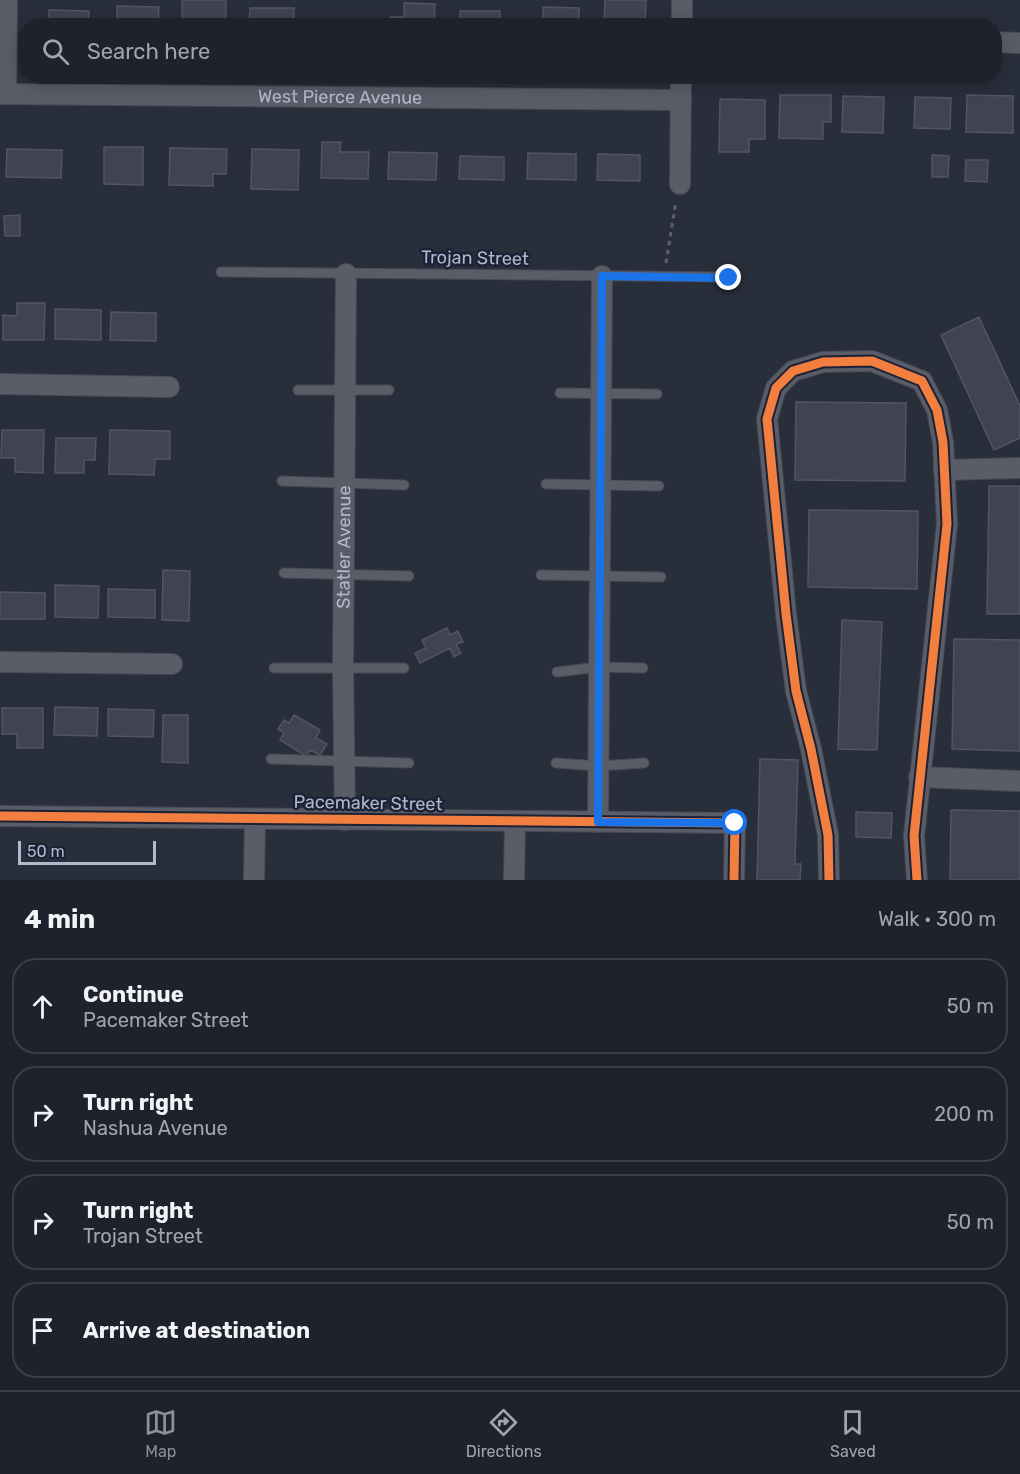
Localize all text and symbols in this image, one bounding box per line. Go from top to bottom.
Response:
search box [18,18,1002,84]
icon: search [39,35,72,68]
text: Search here [87,38,210,65]
street label: West Pierce Avenue [258,85,422,109]
street label: Trojan Street [421,246,529,270]
route end [715,264,741,290]
street label: Statler Avenue [332,485,355,609]
street label: Pacemaker Street [293,791,443,815]
route start [721,809,747,835]
scale bar [18,838,156,866]
text: 50 m [27,842,65,861]
text: 4 min [24,904,95,935]
text: Walk · 300 m [878,907,996,931]
text: Continue [83,981,184,1008]
icon: ahead [26,990,59,1023]
text: 50 m [947,994,994,1018]
text: Pacemaker Street [83,1008,249,1032]
text: Turn right [83,1089,193,1116]
icon: right [26,1098,59,1131]
text: 200 m [934,1102,994,1126]
text: Nashua Avenue [83,1116,228,1140]
text: Turn right [83,1197,193,1224]
icon: right [26,1206,59,1239]
text: 50 m [947,1210,994,1234]
text: Trojan Street [83,1224,203,1248]
icon: arrive [26,1314,59,1347]
text: Arrive at destination [83,1317,310,1344]
tab: Map [144,1406,177,1461]
tab: Directions [466,1406,542,1461]
tab: Saved [830,1406,876,1461]

